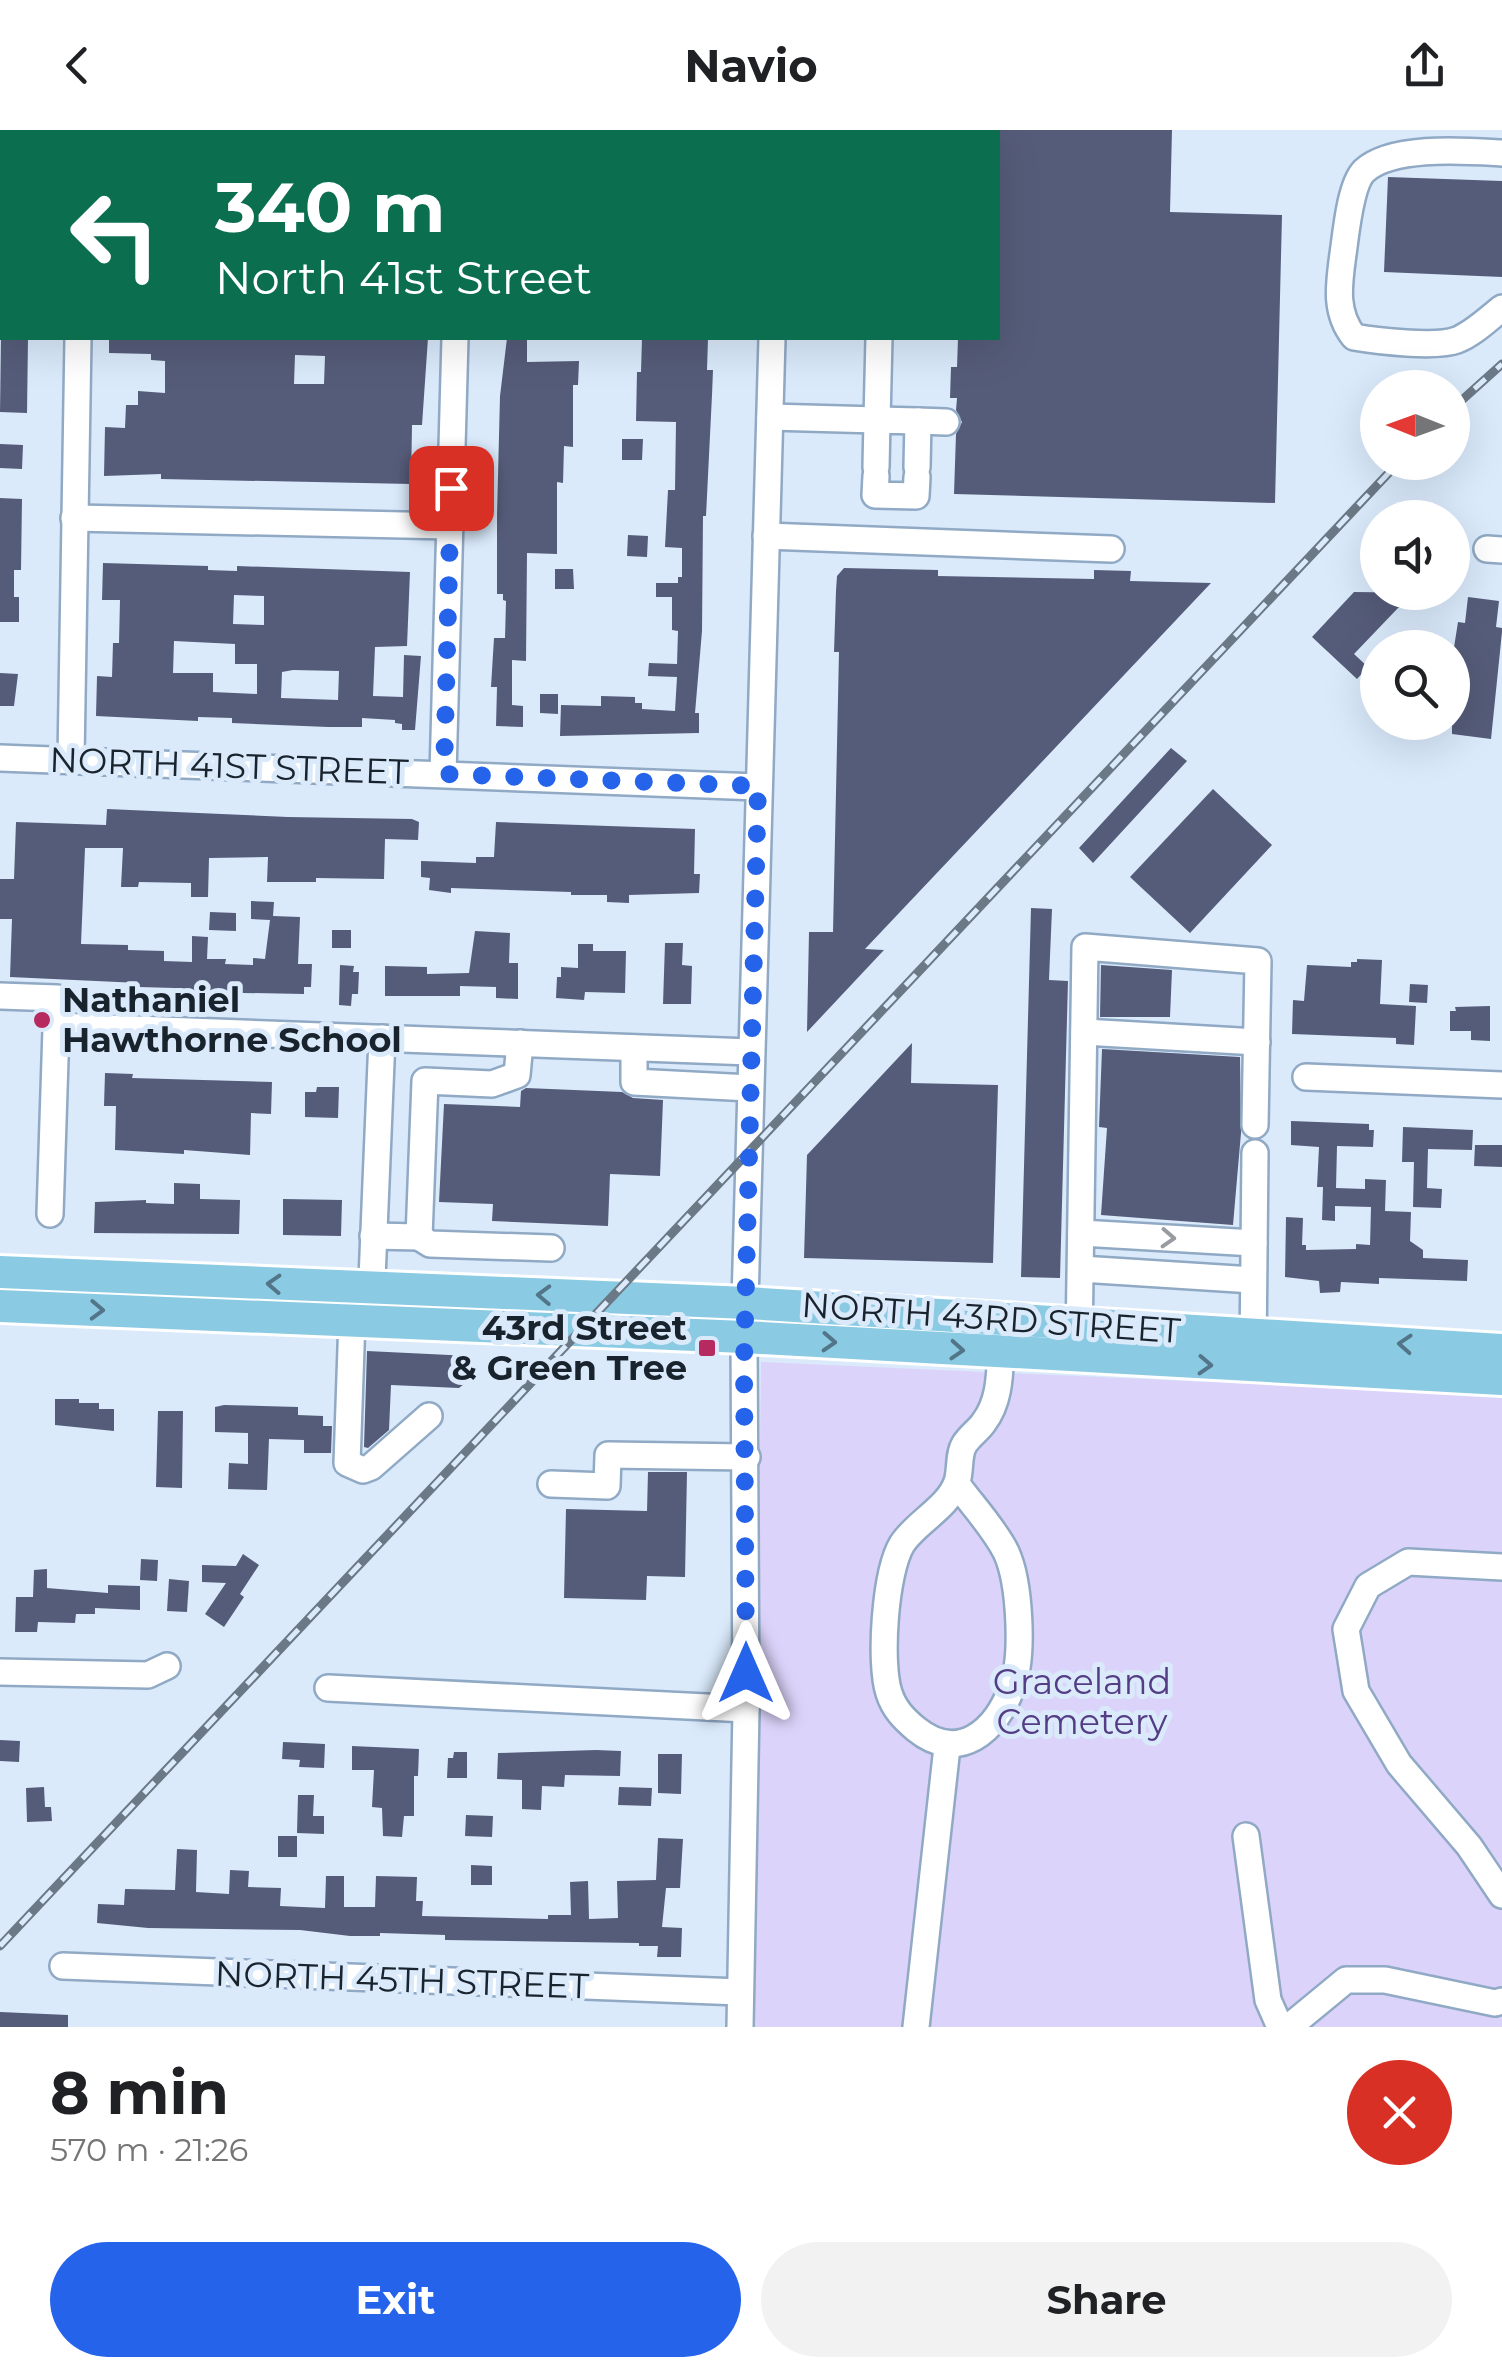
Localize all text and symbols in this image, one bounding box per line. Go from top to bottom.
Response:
icon: back [50,38,105,93]
text: Navio [684,38,818,93]
icon: share [1397,38,1452,93]
text: 340 m [215,164,445,250]
icon: left [50,170,180,300]
text: North 41st Street [215,250,592,305]
north arrow [1360,370,1470,480]
map controls [1360,370,1470,740]
pin [409,446,494,531]
icon: arrive [424,461,479,516]
button: sound [1360,500,1470,610]
button: search [1360,630,1470,740]
street label: NORTH 41ST STREET [49,738,409,793]
place label: Nathaniel Hawthorne School [62,978,402,1061]
marker: Nathaniel Hawthorne School [31,1009,53,1031]
one-way arrow [1160,1227,1176,1248]
one-way arrow [266,1273,282,1294]
street label: NORTH 43RD STREET [800,1283,1182,1352]
one-way arrow [536,1284,552,1305]
one-way arrow [90,1299,106,1320]
place label: 43rd Street & Green Tree [451,1306,687,1389]
one-way arrow [821,1331,837,1352]
one-way arrow [1396,1334,1412,1355]
marker: 43rd Street & Green Tree [696,1337,718,1359]
one-way arrow [949,1339,965,1360]
one-way arrow [1197,1354,1213,1375]
position arrow [694,1621,798,1725]
park label: Graceland Cemetery [993,1660,1171,1743]
street label: NORTH 45TH STREET [214,1951,590,2008]
text: 8 min [50,2056,229,2129]
button: close [1347,2060,1452,2165]
text: 570 m · 21:26 [50,2130,248,2169]
button: Exit [50,2242,741,2357]
button: Share [761,2242,1452,2357]

